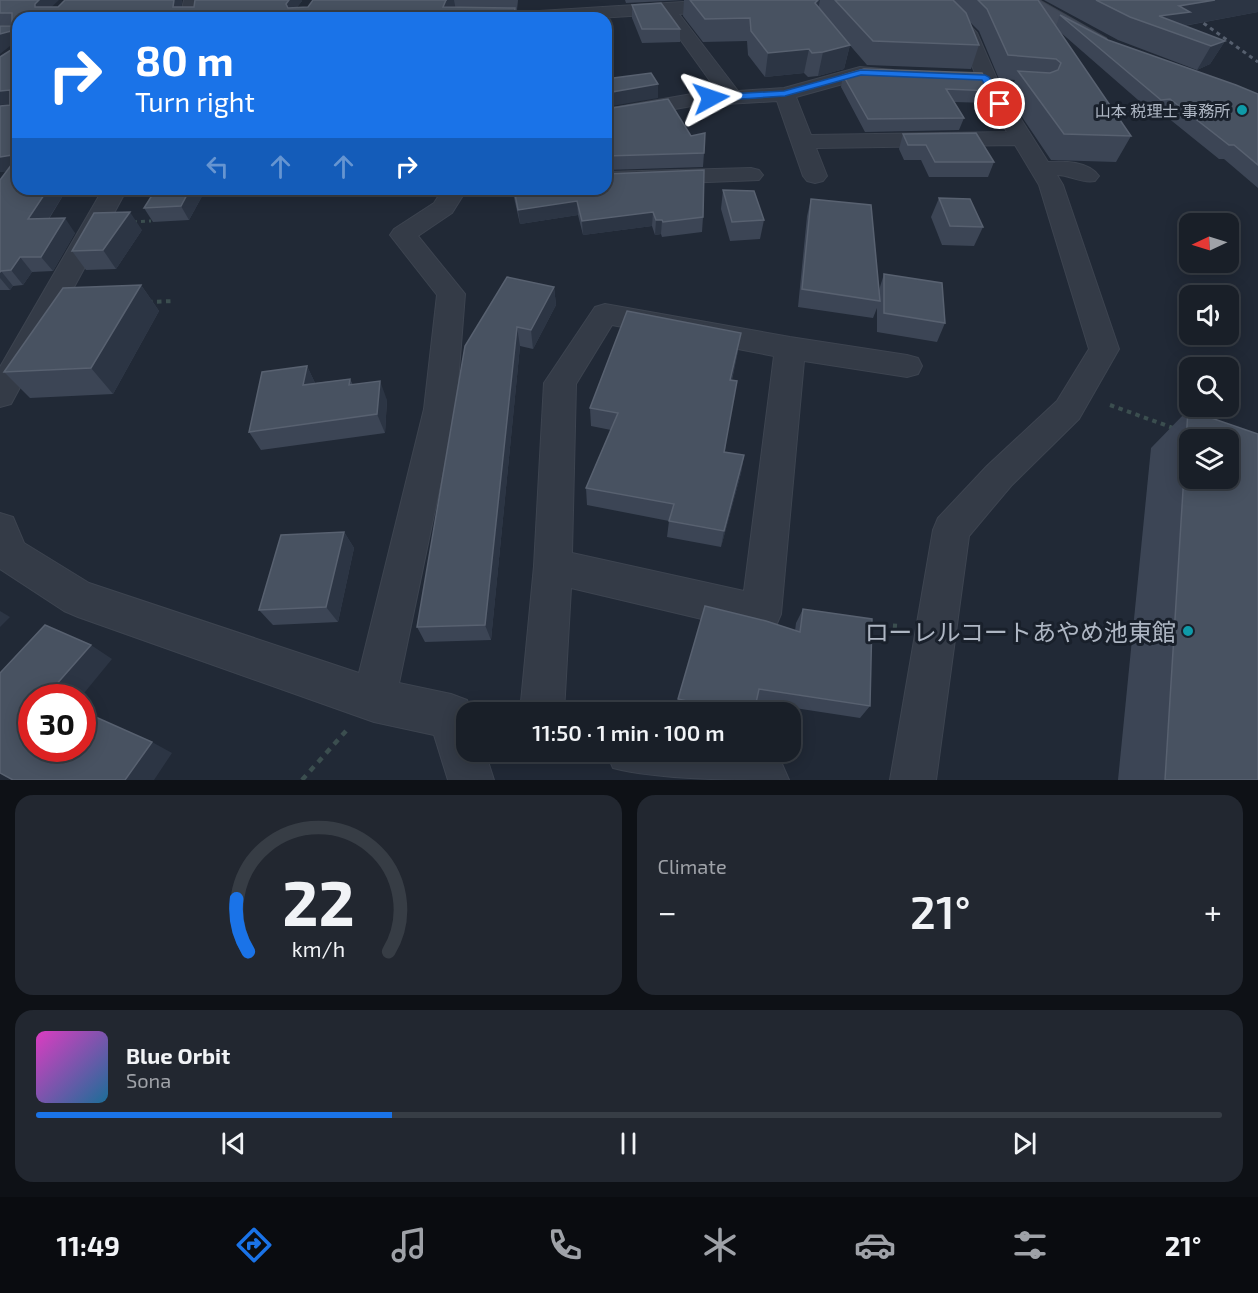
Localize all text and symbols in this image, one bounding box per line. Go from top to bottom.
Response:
text: 80 m [135,34,234,84]
icon: right [36,36,114,114]
position arrow [679,66,743,130]
pin [974,78,1025,129]
text: Turn right [135,85,255,117]
icon: arrive [983,87,1016,120]
place label: 山本 税理士 事務所 [1095,101,1230,120]
marker: 山本 税理士 事務所 [1235,103,1249,117]
icon: left [201,150,234,183]
icon: ahead [264,150,297,183]
icon: ahead [327,150,360,183]
icon: right [390,150,423,183]
north arrow [1179,213,1239,273]
map controls [1179,213,1239,489]
button: sound [1179,285,1239,345]
button: search [1179,357,1239,417]
button: layers [1179,429,1239,489]
place label: ローレルコートあやめ池東館 [864,617,1176,646]
marker: ローレルコートあやめ池東館 [1181,624,1195,638]
speed limit sign: 30 [18,684,96,762]
text: 11:50 · 1 min · 100 m [532,719,725,745]
text: Climate [658,854,727,878]
text: 22 [282,864,354,939]
text: 21° [910,884,971,938]
text: − [658,891,677,931]
text: + [1204,891,1222,931]
text: km/h [292,936,345,961]
text: Blue Orbit [126,1042,230,1068]
text: Sona [126,1068,171,1092]
icon: previous [217,1127,250,1160]
icon: pause [612,1127,645,1160]
icon: next [1008,1127,1041,1160]
icon: directions [233,1224,275,1266]
icon: music [388,1224,430,1266]
icon: phone [544,1224,586,1266]
icon: climate [699,1224,741,1266]
icon: car [854,1224,896,1266]
icon: filters [1009,1224,1051,1266]
text: 11:49 [57,1229,120,1261]
text: 21° [1165,1229,1201,1261]

